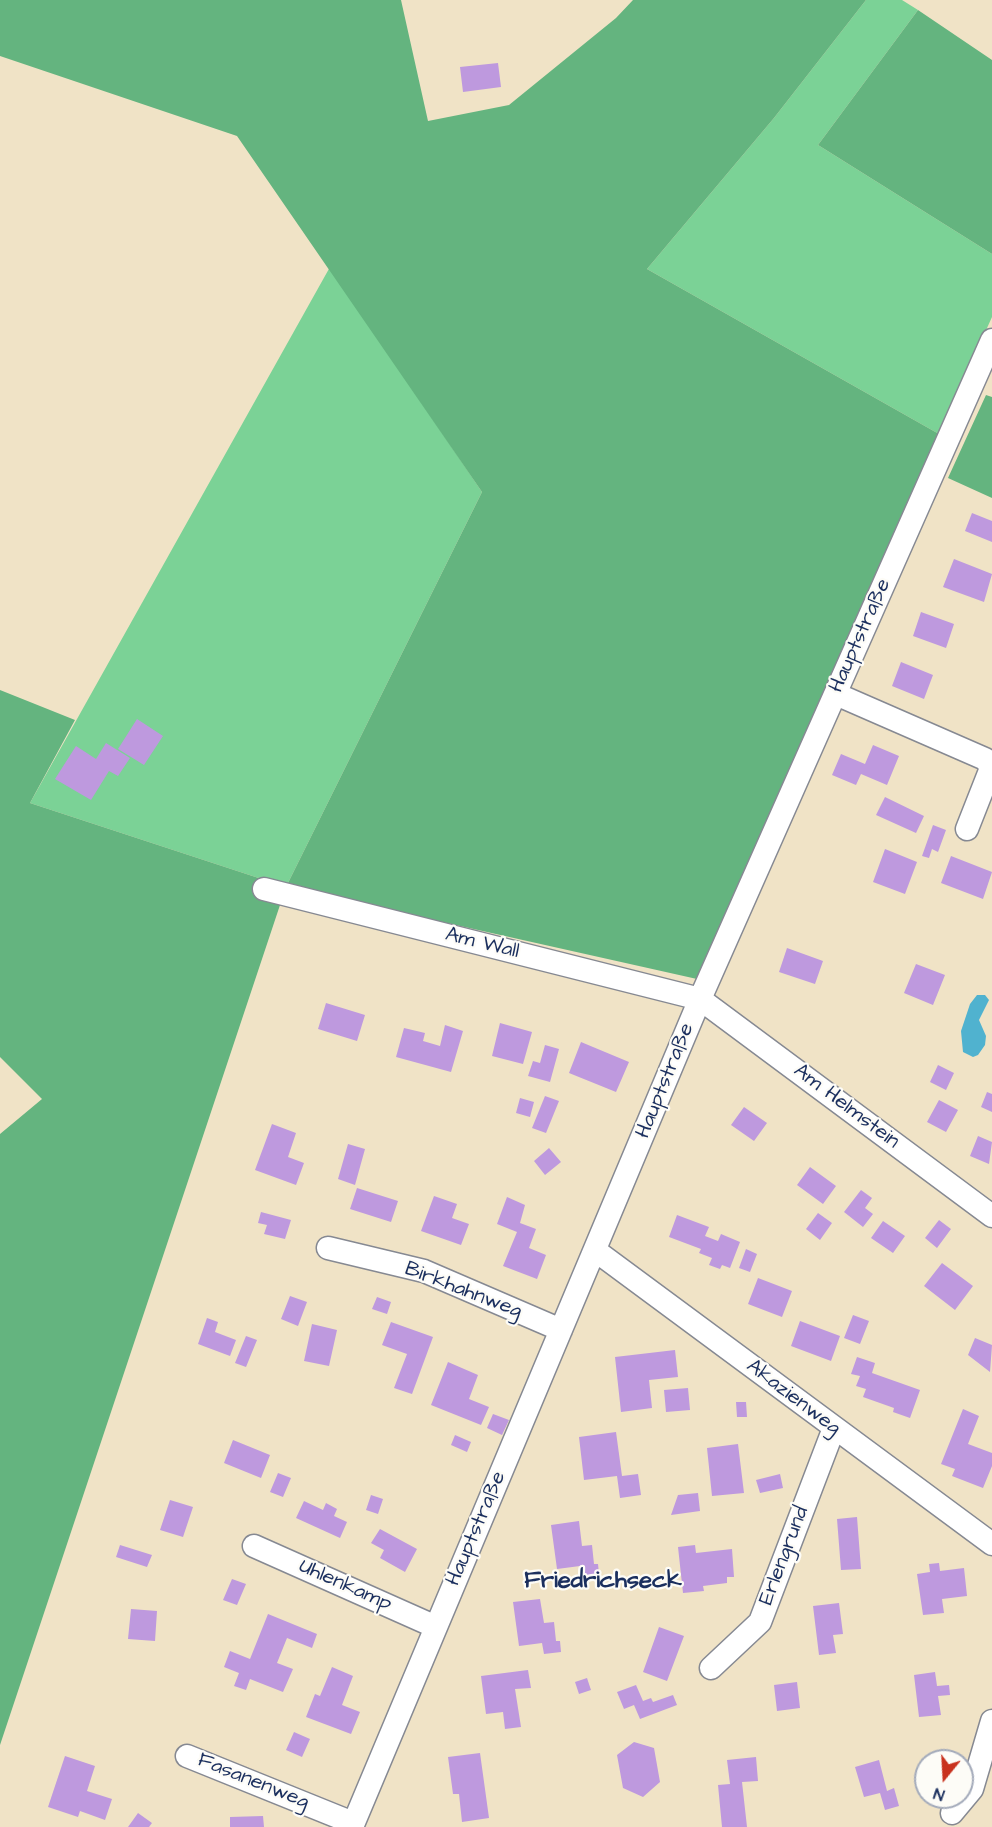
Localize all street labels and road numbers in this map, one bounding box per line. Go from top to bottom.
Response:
street label: Hauptstraße [825,575,897,697]
street label: Am Wall [442,923,522,965]
street label: Hauptstraße [631,1020,701,1142]
street label: Am Helmstein [788,1059,904,1155]
street label: Birkhahnweg [401,1257,525,1325]
street label: Akazienweg [741,1354,845,1442]
street label: Hauptstraße [442,1468,512,1590]
street label: Erlengrund [755,1503,815,1609]
street label: Uhlenkamp [295,1554,395,1618]
street label: Fasanenweg [194,1748,312,1816]

